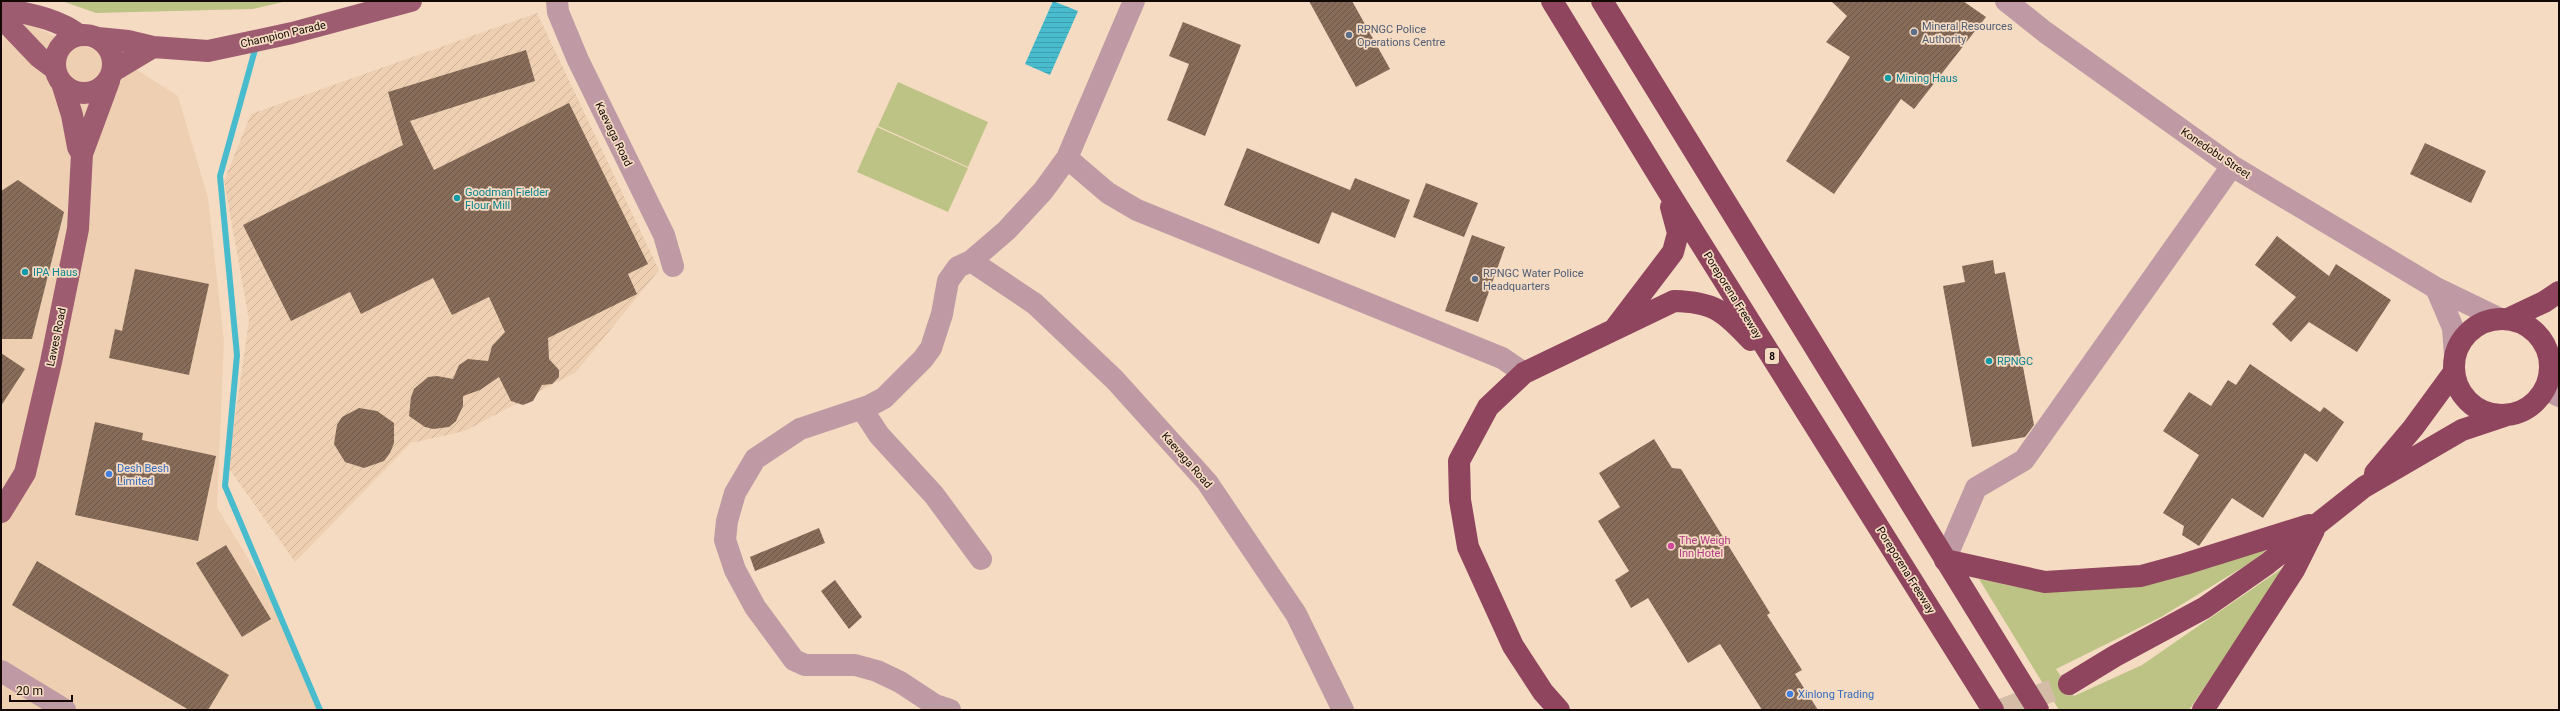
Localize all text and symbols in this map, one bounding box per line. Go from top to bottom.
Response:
street label: Champion Parade [239,18,327,51]
place label: Mineral Resources Authority [1922,20,2013,46]
place label: RPNGC Police Operations Centre [1357,23,1445,49]
marker: Mineral Resources Authority [1909,27,1919,37]
marker: RPNGC Police Operations Centre [1344,30,1354,40]
place label: Mining Haus [1896,72,1958,85]
marker: Mining Haus [1883,73,1893,83]
street label: Kaevaga Road [592,100,635,169]
street label: Konedobu Street [2178,125,2253,182]
place label: Goodman Fielder Flour Mill [465,186,549,212]
marker: Goodman Fielder Flour Mill [452,193,462,203]
street label: Poreporena Freeway [1701,249,1765,342]
place label: IPA Haus [33,266,78,279]
marker: IPA Haus [20,267,30,277]
place label: RPNGC Water Police Headquarters [1483,267,1584,293]
marker: RPNGC Water Police Headquarters [1470,274,1480,284]
street label: Lawes Road [44,307,69,368]
road number: 8 [1765,348,1779,364]
place label: RPNGC [1997,355,2033,368]
marker: RPNGC [1984,356,1994,366]
street label: Kaevaga Road [1159,430,1214,491]
place label: Desh Besh Limited [117,462,169,488]
marker: Desh Besh Limited [104,469,114,479]
street label: Poreporena Freeway [1874,524,1938,617]
place label: The Weigh Inn Hotel [1679,534,1731,560]
marker: The Weigh Inn Hotel [1666,541,1676,551]
scale bar [10,677,72,703]
text: 20 m [16,684,43,698]
place label: Xinlong Trading [1798,688,1874,701]
marker: Xinlong Trading [1785,689,1795,699]

